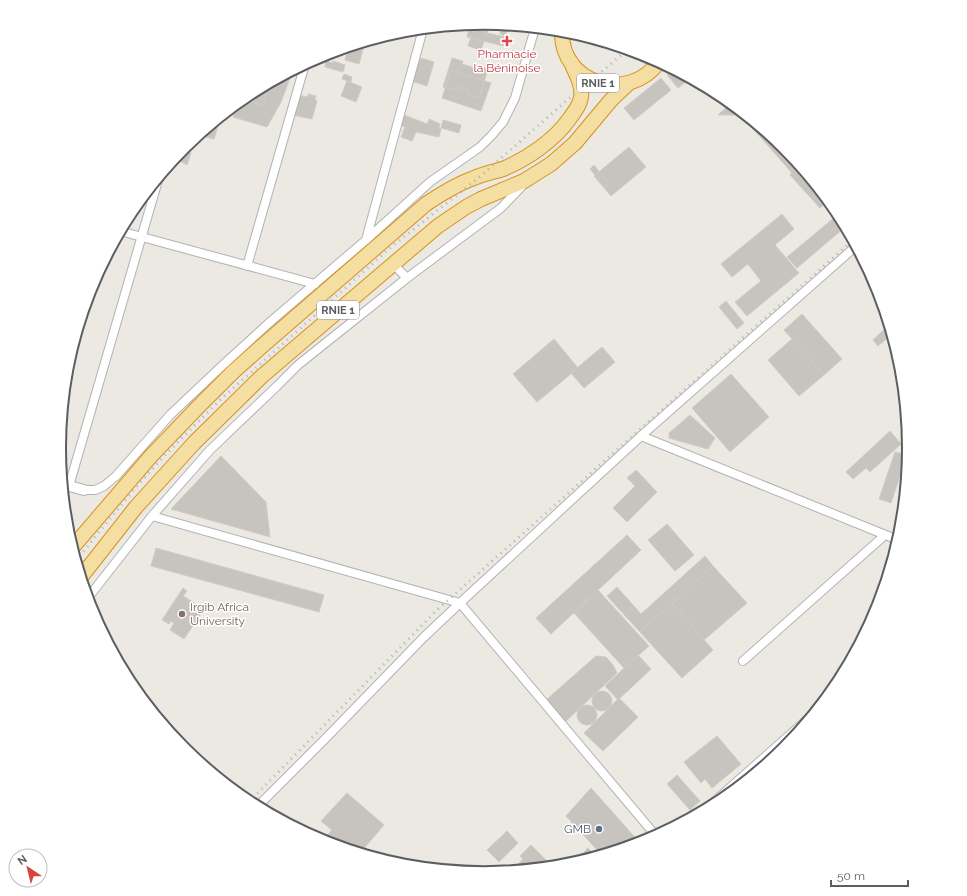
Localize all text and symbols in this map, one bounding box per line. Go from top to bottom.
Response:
marker: Pharmacie la Béninoise [502,36,512,46]
place label: Pharmacie la Béninoise [473,47,541,75]
road number: RNIE 1 [577,74,619,92]
road number: RNIE 1 [317,301,359,319]
place label: Irgib Africa University [190,600,249,628]
marker: Irgib Africa University [177,609,187,619]
place label: GMB [564,822,591,836]
marker: GMB [594,824,604,834]
north arrow [8,848,48,888]
text: N [15,852,30,868]
scale bar [831,862,908,888]
text: 50 m [837,869,865,883]

